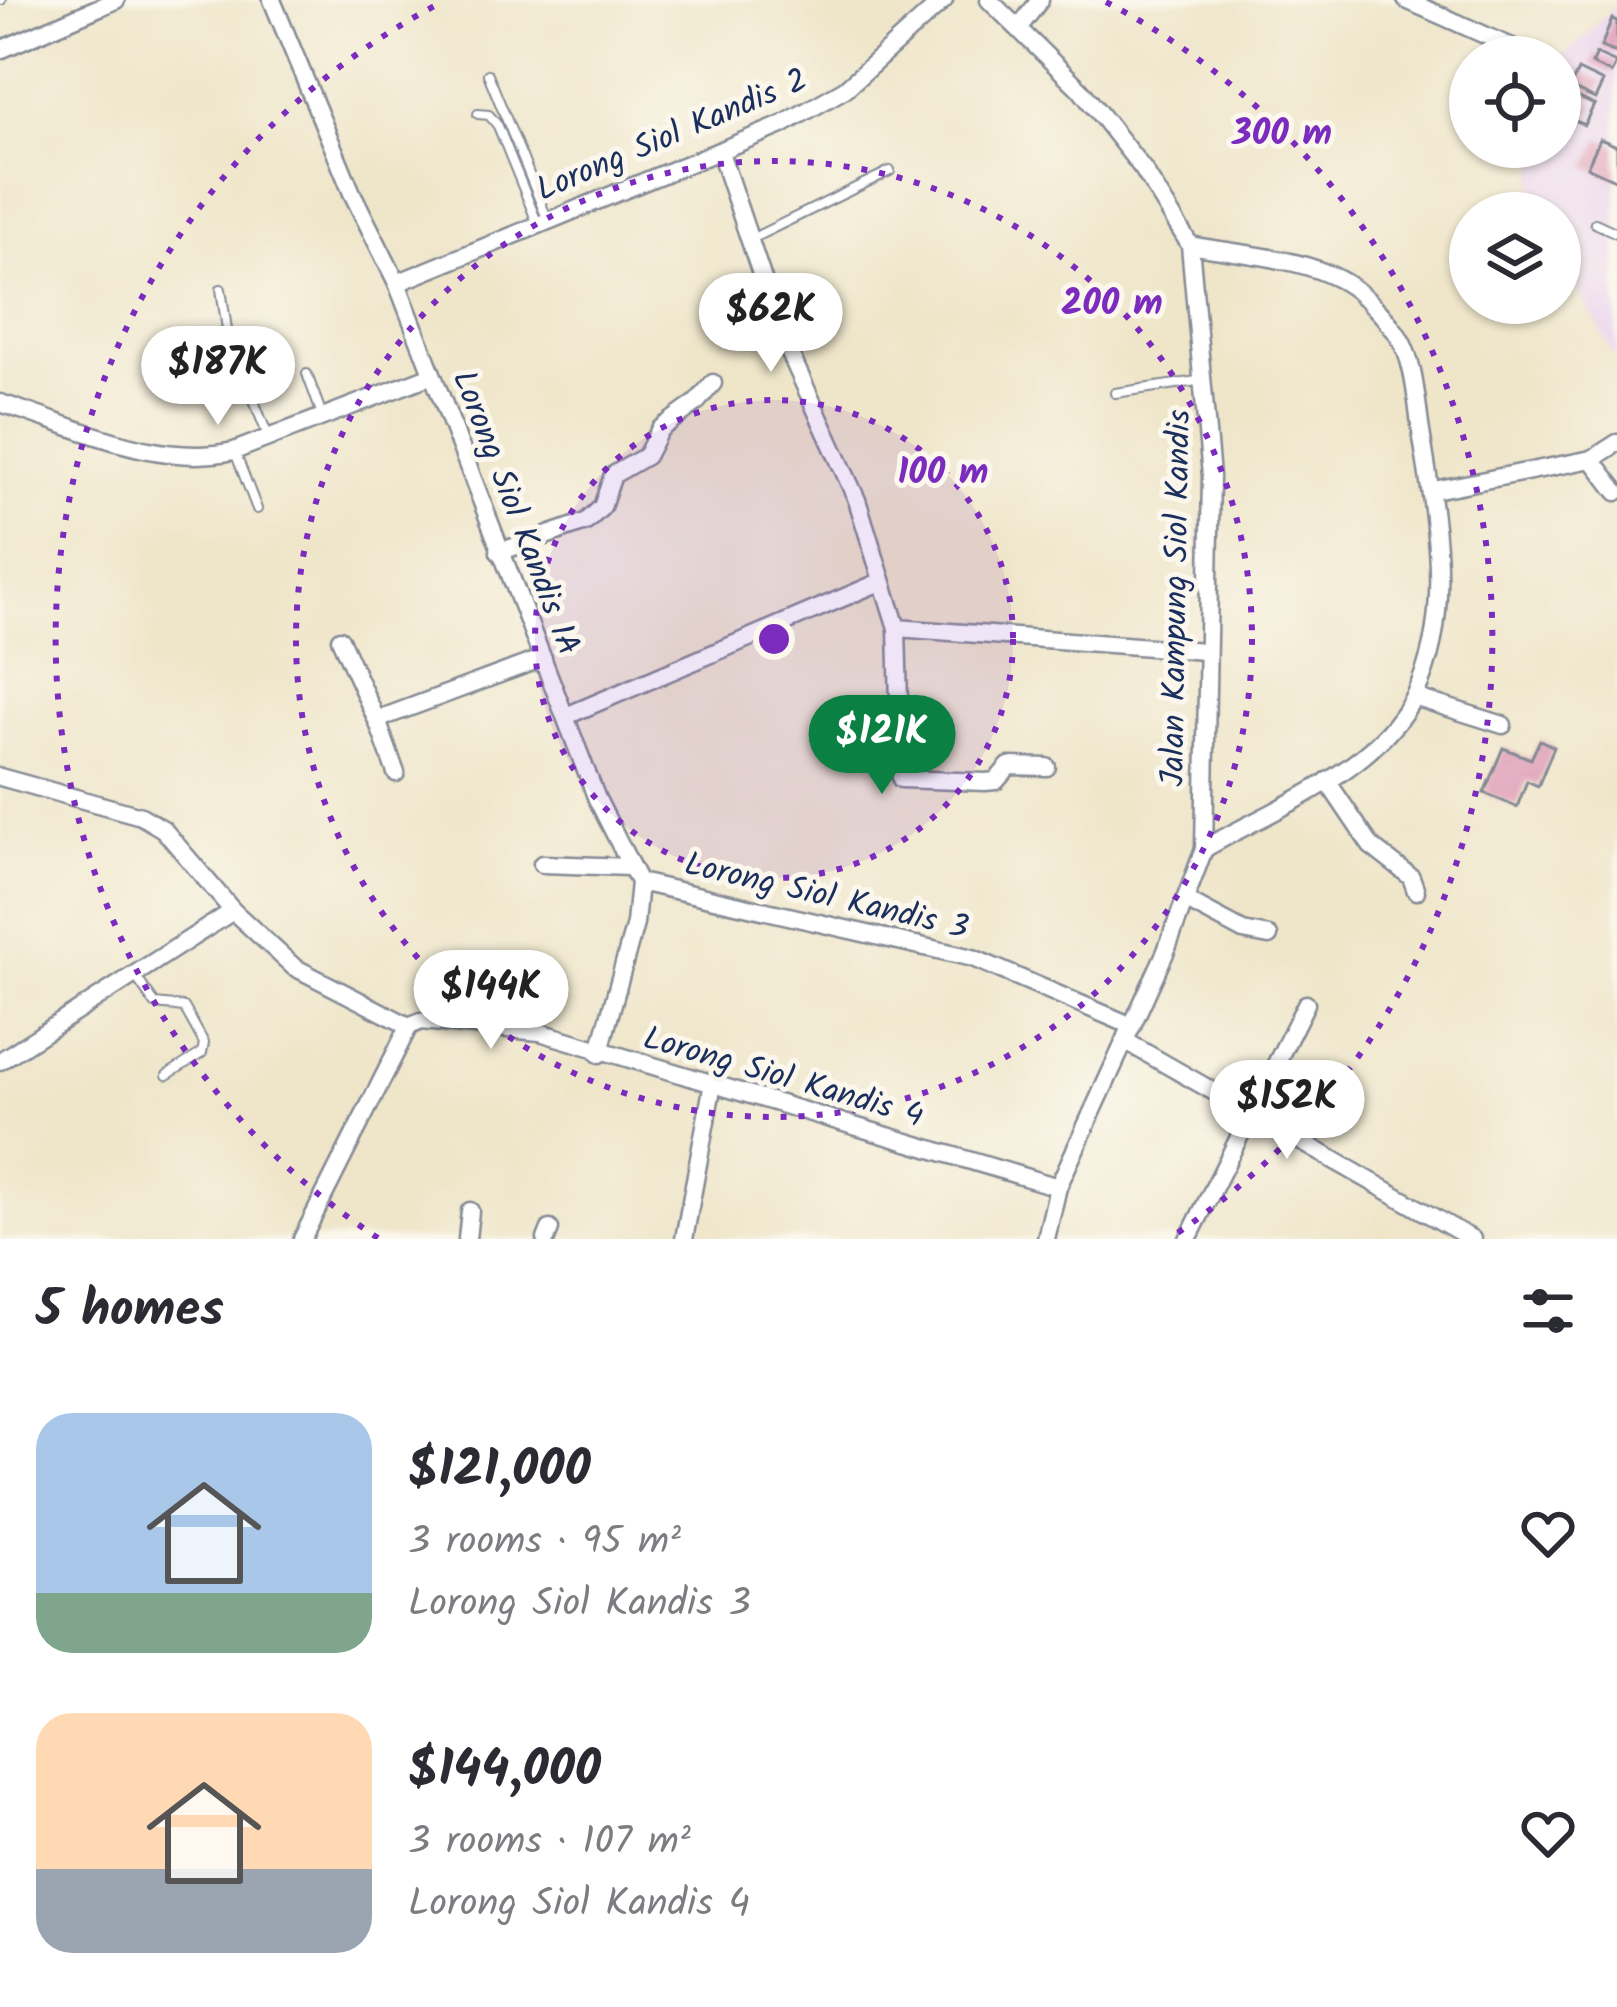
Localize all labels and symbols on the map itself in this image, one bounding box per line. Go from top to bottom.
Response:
street label: Lorong Siol Kandis 2 [528,55,816,217]
text: 300 m [1231,106,1332,163]
pin: $62K [700,273,842,375]
text: 200 m [1061,276,1163,333]
pin: $187K [134,326,302,428]
street label: Lorong Siol Kandis 1A [436,363,594,664]
street label: Jalan Kampung Siol Kandis [1148,409,1207,787]
text: 100 m [897,445,989,502]
centre of rings [753,618,795,660]
pin: $121K [798,695,966,797]
street label: Lorong Siol Kandis 3 [679,839,973,956]
pin: $144K [407,950,575,1052]
street label: Lorong Siol Kandis 4 [637,1013,929,1144]
pin: $152K [1203,1060,1371,1162]

